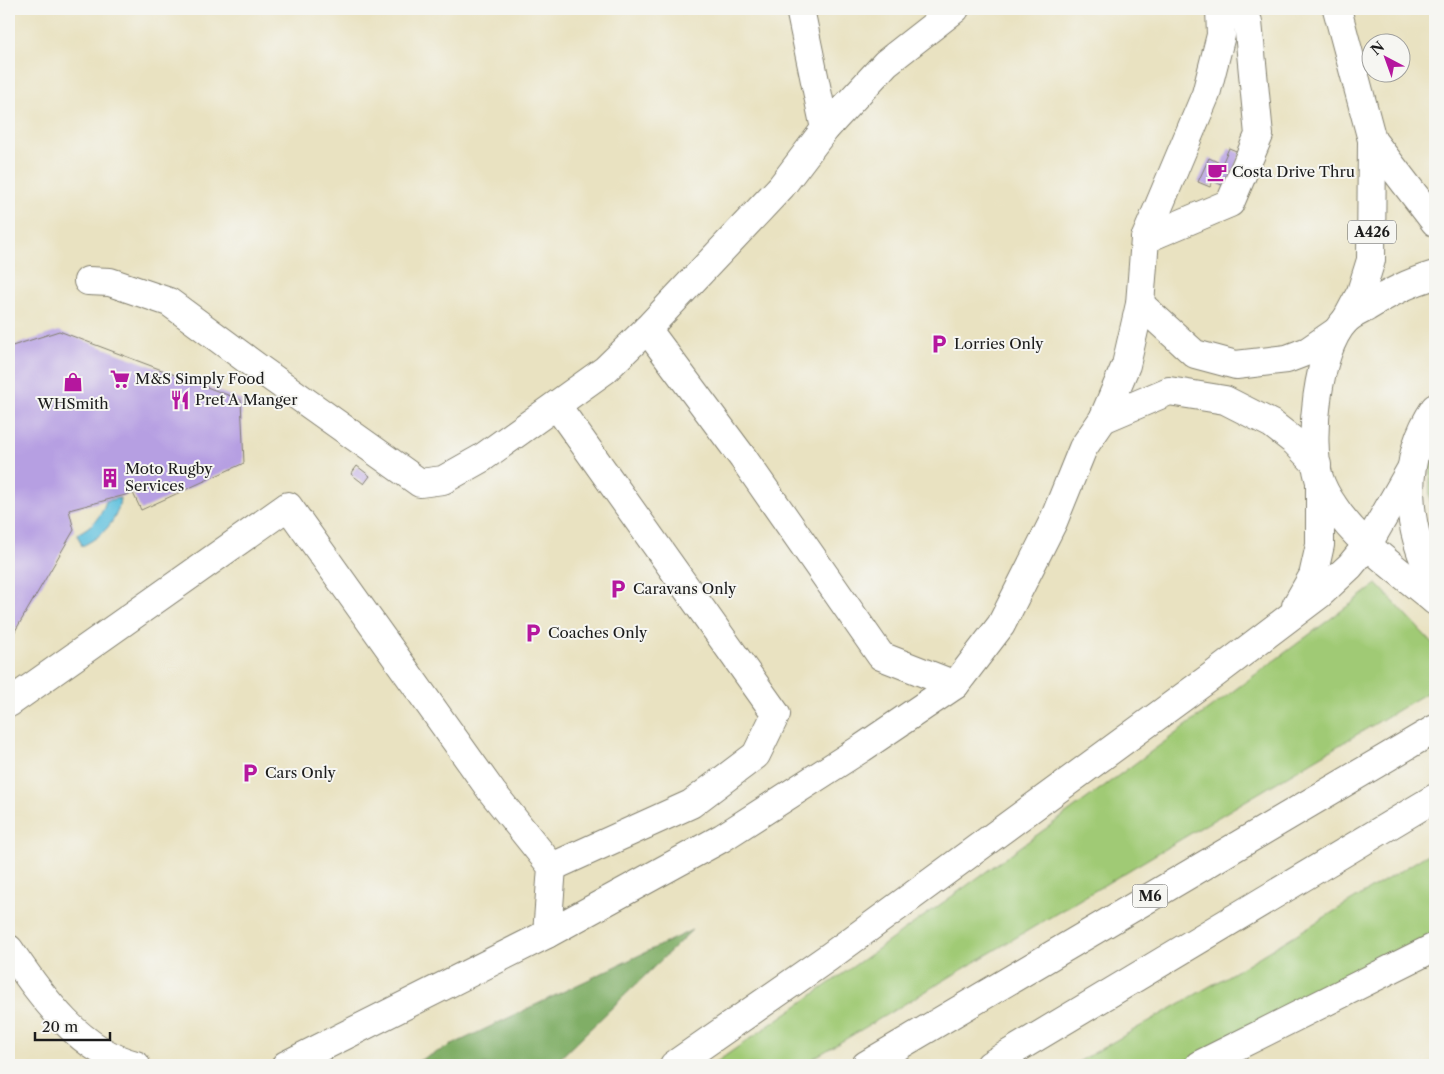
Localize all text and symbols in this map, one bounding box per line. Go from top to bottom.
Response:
north arrow [1362,32,1412,82]
text: N [1367,37,1388,59]
cafe icon: Costa Drive Thru [1206,161,1228,183]
place label: Costa Drive Thru [1232,162,1355,181]
road number: A426 [1348,220,1396,243]
parking icon: Lorries Only [928,333,950,355]
place label: Lorries Only [954,334,1044,353]
supermarket icon: M&S Simply Food [109,368,131,390]
place label: M&S Simply Food [135,369,265,388]
shop icon: WHSmith [62,371,84,393]
restaurant icon: Pret A Manger [169,389,191,411]
place label: Pret A Manger [195,390,298,409]
place label: WHSmith [36,394,109,413]
place label: Moto Rugby Services [125,459,213,495]
building icon: Moto Rugby Services [99,467,121,489]
parking icon: Caravans Only [607,578,629,600]
place label: Caravans Only [633,579,737,598]
parking icon: Coaches Only [522,622,544,644]
place label: Coaches Only [548,623,648,642]
parking icon: Cars Only [239,762,261,784]
place label: Cars Only [265,763,337,782]
road number: M6 [1132,884,1168,908]
scale bar [35,1009,110,1041]
text: 20 m [42,1017,78,1036]

